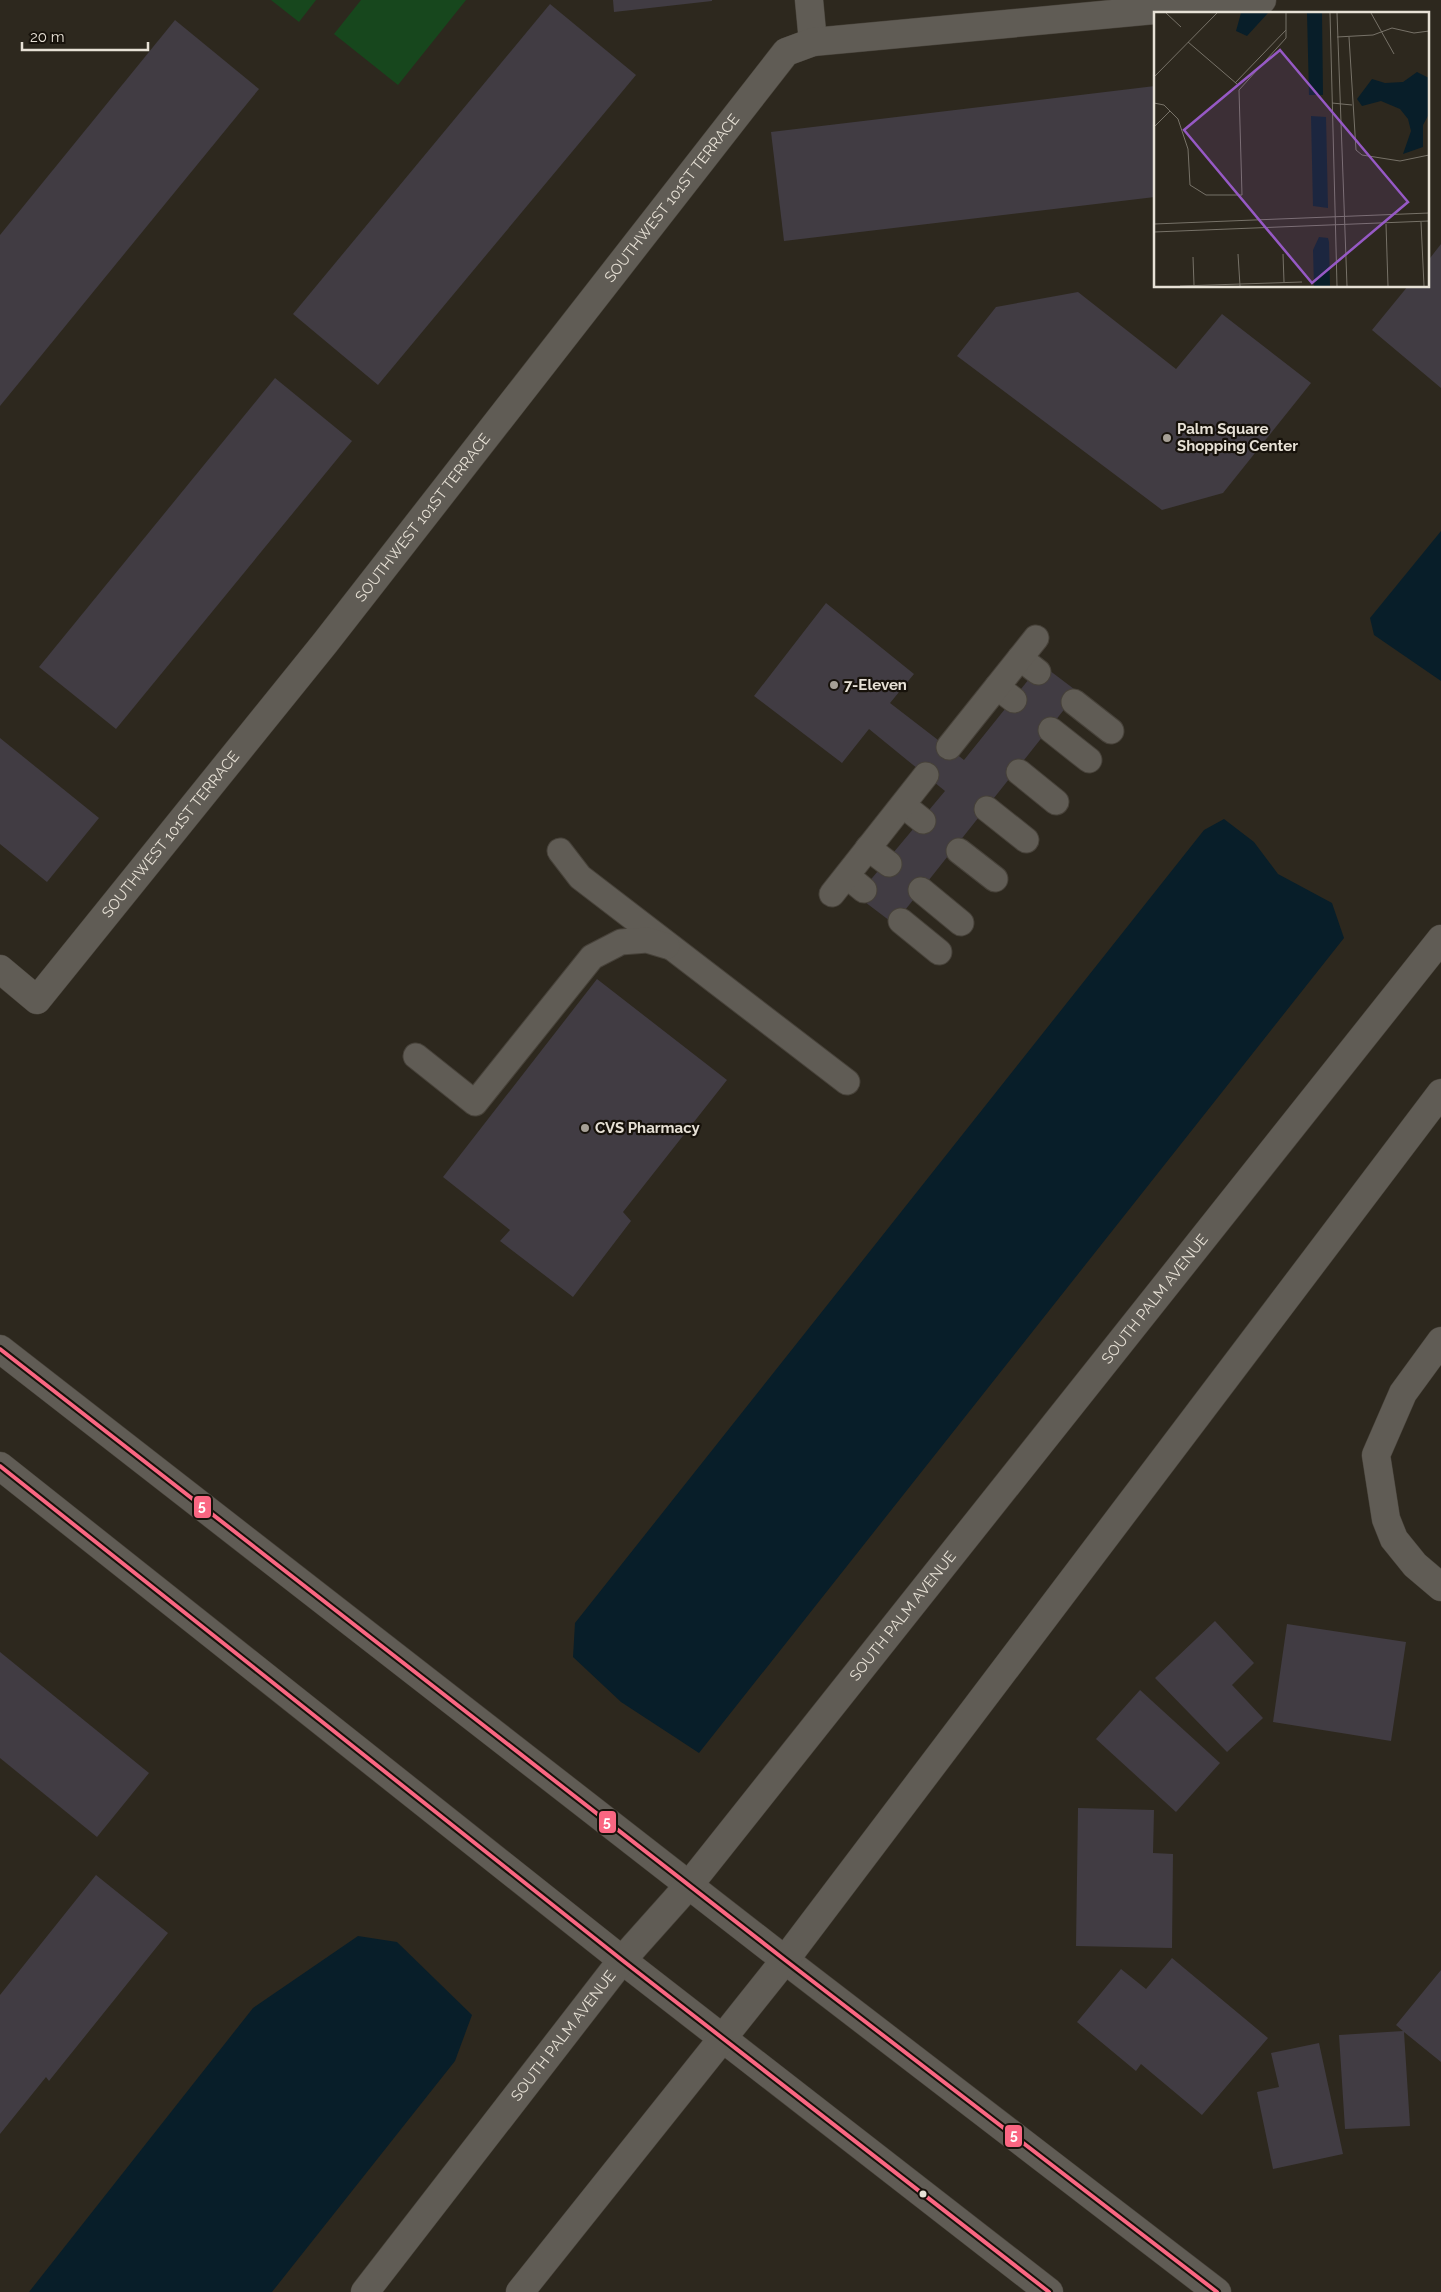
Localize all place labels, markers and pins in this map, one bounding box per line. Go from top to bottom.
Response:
place label: Palm Square Shopping Center [1177,420,1298,455]
marker: Palm Square Shopping Center [1161,432,1173,444]
place label: 7-Eleven [844,676,907,694]
marker: 7-Eleven [828,679,840,691]
place label: CVS Pharmacy [595,1119,700,1137]
marker: CVS Pharmacy [579,1122,591,1134]
unlabelled marker [918,2189,928,2199]

